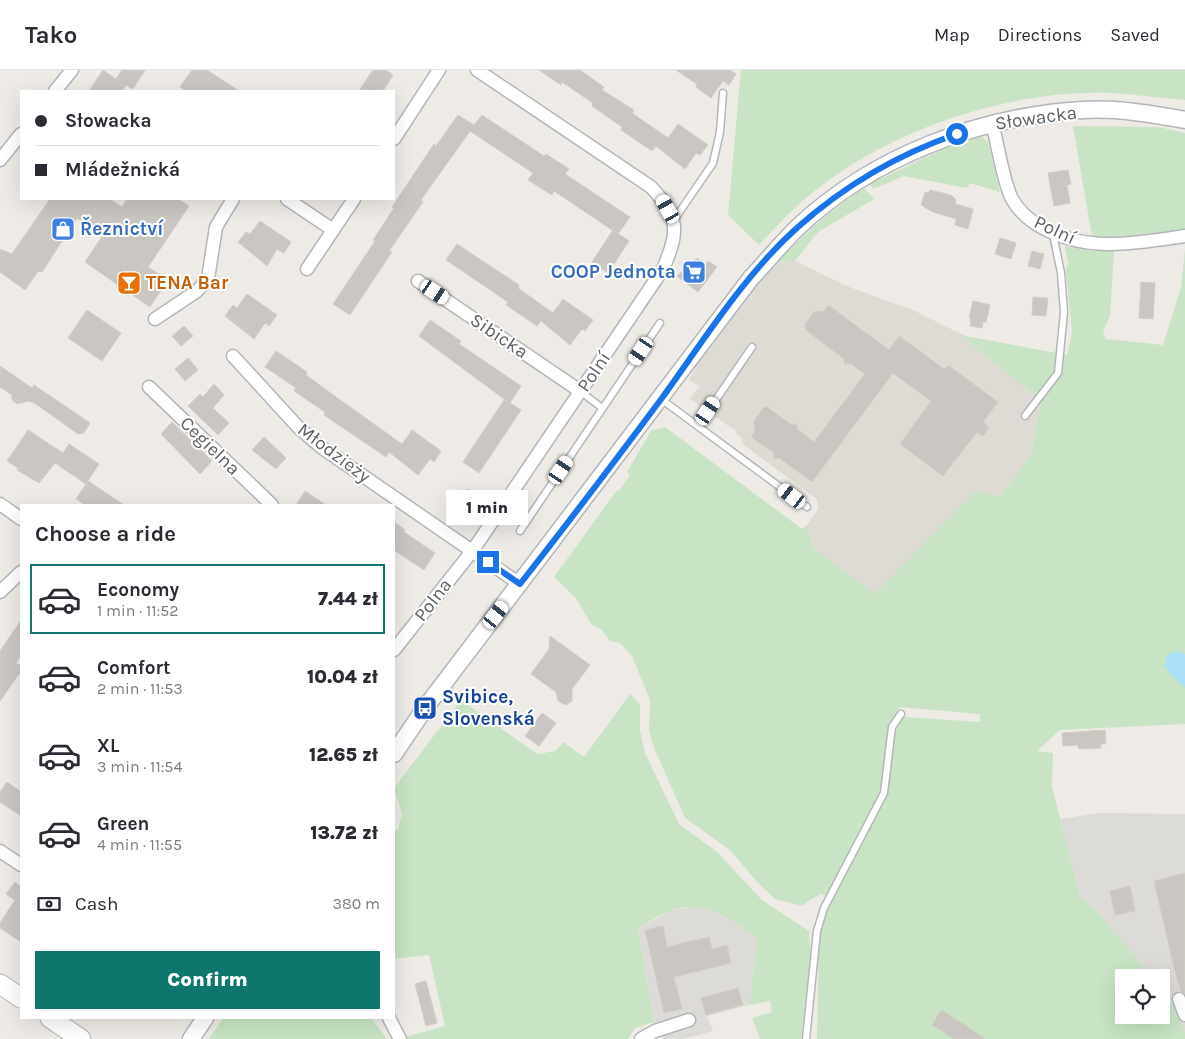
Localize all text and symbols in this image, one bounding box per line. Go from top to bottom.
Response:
text: Tako [25,21,77,49]
text: Map [934,24,970,46]
text: Directions [998,24,1082,46]
text: Saved [1110,24,1160,46]
street label: Słowacka [994,101,1078,135]
text: Słowacka [65,110,152,132]
route start [946,123,968,145]
text: Mládežnická [65,159,180,181]
car [654,192,681,226]
street label: Polní [1031,211,1080,249]
shop icon: Řeznictví [50,216,76,242]
place label: Řeznictví [80,216,164,240]
supermarket icon: COOP Jednota [681,259,707,285]
place label: COOP Jednota [551,261,676,283]
bar icon: TENA Bar [116,270,142,296]
place label: TENA Bar [146,272,229,294]
car [418,277,451,307]
street label: Sibicka [466,309,532,363]
car [626,334,655,368]
street label: Polní [573,348,615,396]
car [693,394,722,428]
street label: Cegielna [175,412,245,480]
street label: Młodzieży [293,419,375,488]
car [546,453,575,487]
car [775,481,808,511]
callout: 1 min [447,490,529,524]
text: 1 min [466,498,508,517]
text: Choose a ride [35,521,176,547]
route end [477,551,499,573]
street label: Polna [410,574,456,626]
icon: car [37,577,82,622]
text: Economy [97,579,179,601]
text: 7.44 zł [318,588,378,610]
car [480,599,511,631]
text: 1 min · 11:52 [97,601,179,620]
icon: car [37,655,82,700]
text: Comfort [97,657,171,679]
text: 10.04 zł [307,666,378,688]
text: 2 min · 11:53 [97,679,183,698]
place label: Svibice, Slovenská [442,686,535,730]
bus stop icon: Svibice, Slovenská [412,695,438,721]
icon: car [37,733,82,778]
text: XL [97,735,119,757]
text: 12.65 zł [309,744,378,766]
text: 3 min · 11:54 [97,757,182,776]
icon: car [37,811,82,856]
text: Green [97,813,149,835]
text: 13.72 zł [310,822,378,844]
text: 4 min · 11:55 [97,835,182,854]
icon: cash [35,890,63,918]
text: Cash [75,893,119,915]
text: 380 m [332,894,380,913]
button: Confirm [35,951,380,1009]
map controls [1115,969,1170,1024]
button: locate [1115,969,1170,1024]

